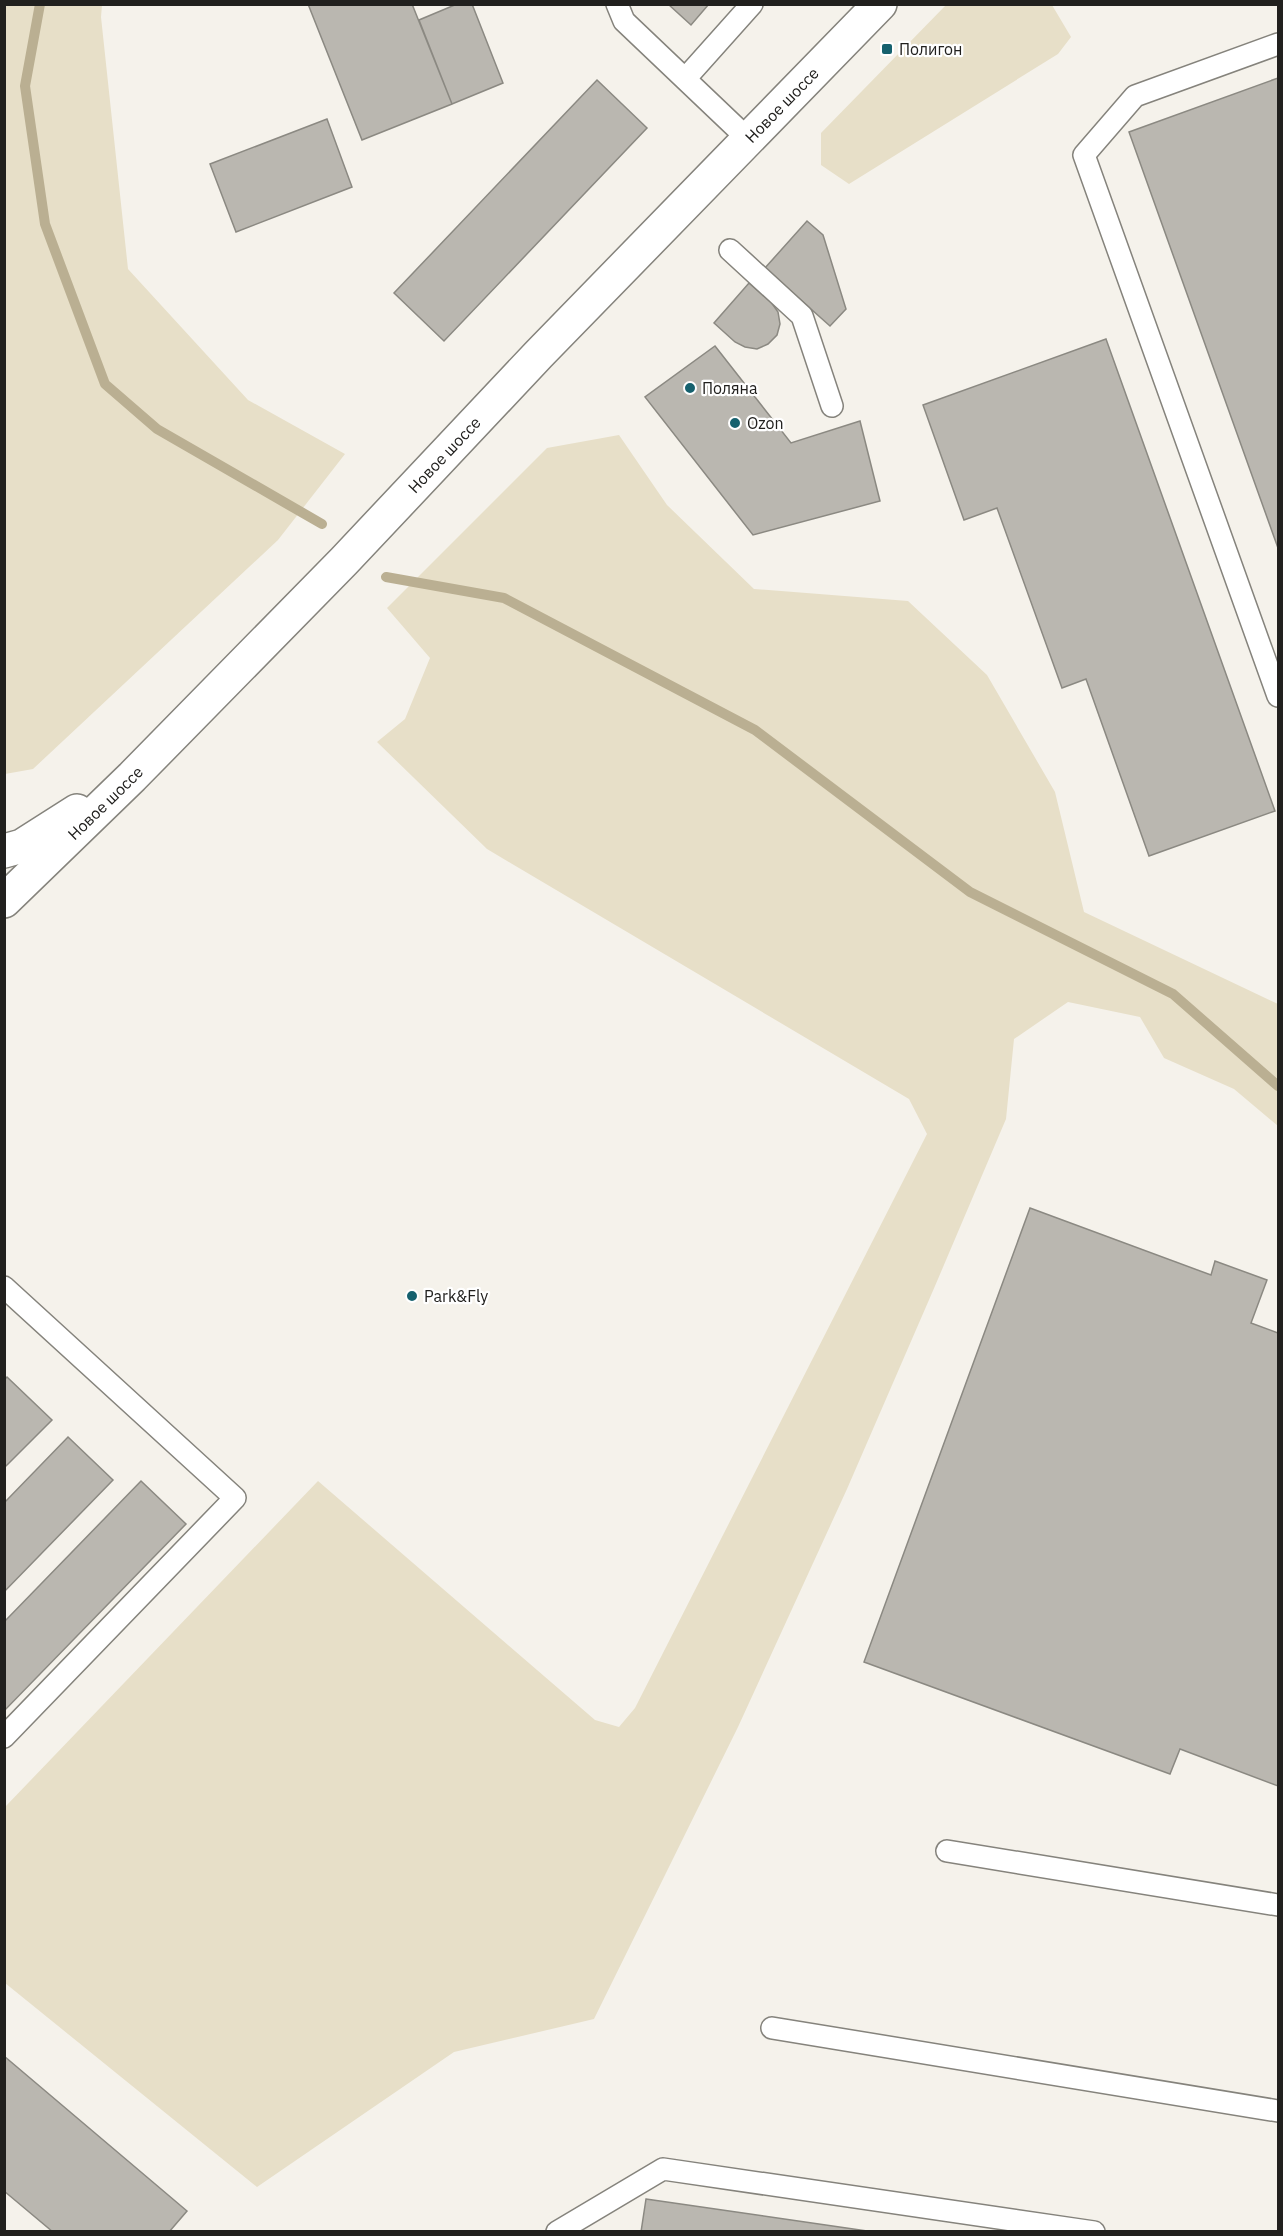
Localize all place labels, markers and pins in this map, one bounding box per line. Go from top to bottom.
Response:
place label: Полигон [899,39,962,59]
marker: Полигон [880,42,894,56]
place label: Поляна [702,378,758,398]
marker: Поляна [683,381,697,395]
place label: Ozon [747,413,784,433]
marker: Ozon [728,416,742,430]
place label: Park&Fly [424,1286,488,1306]
marker: Park&Fly [405,1289,419,1303]

